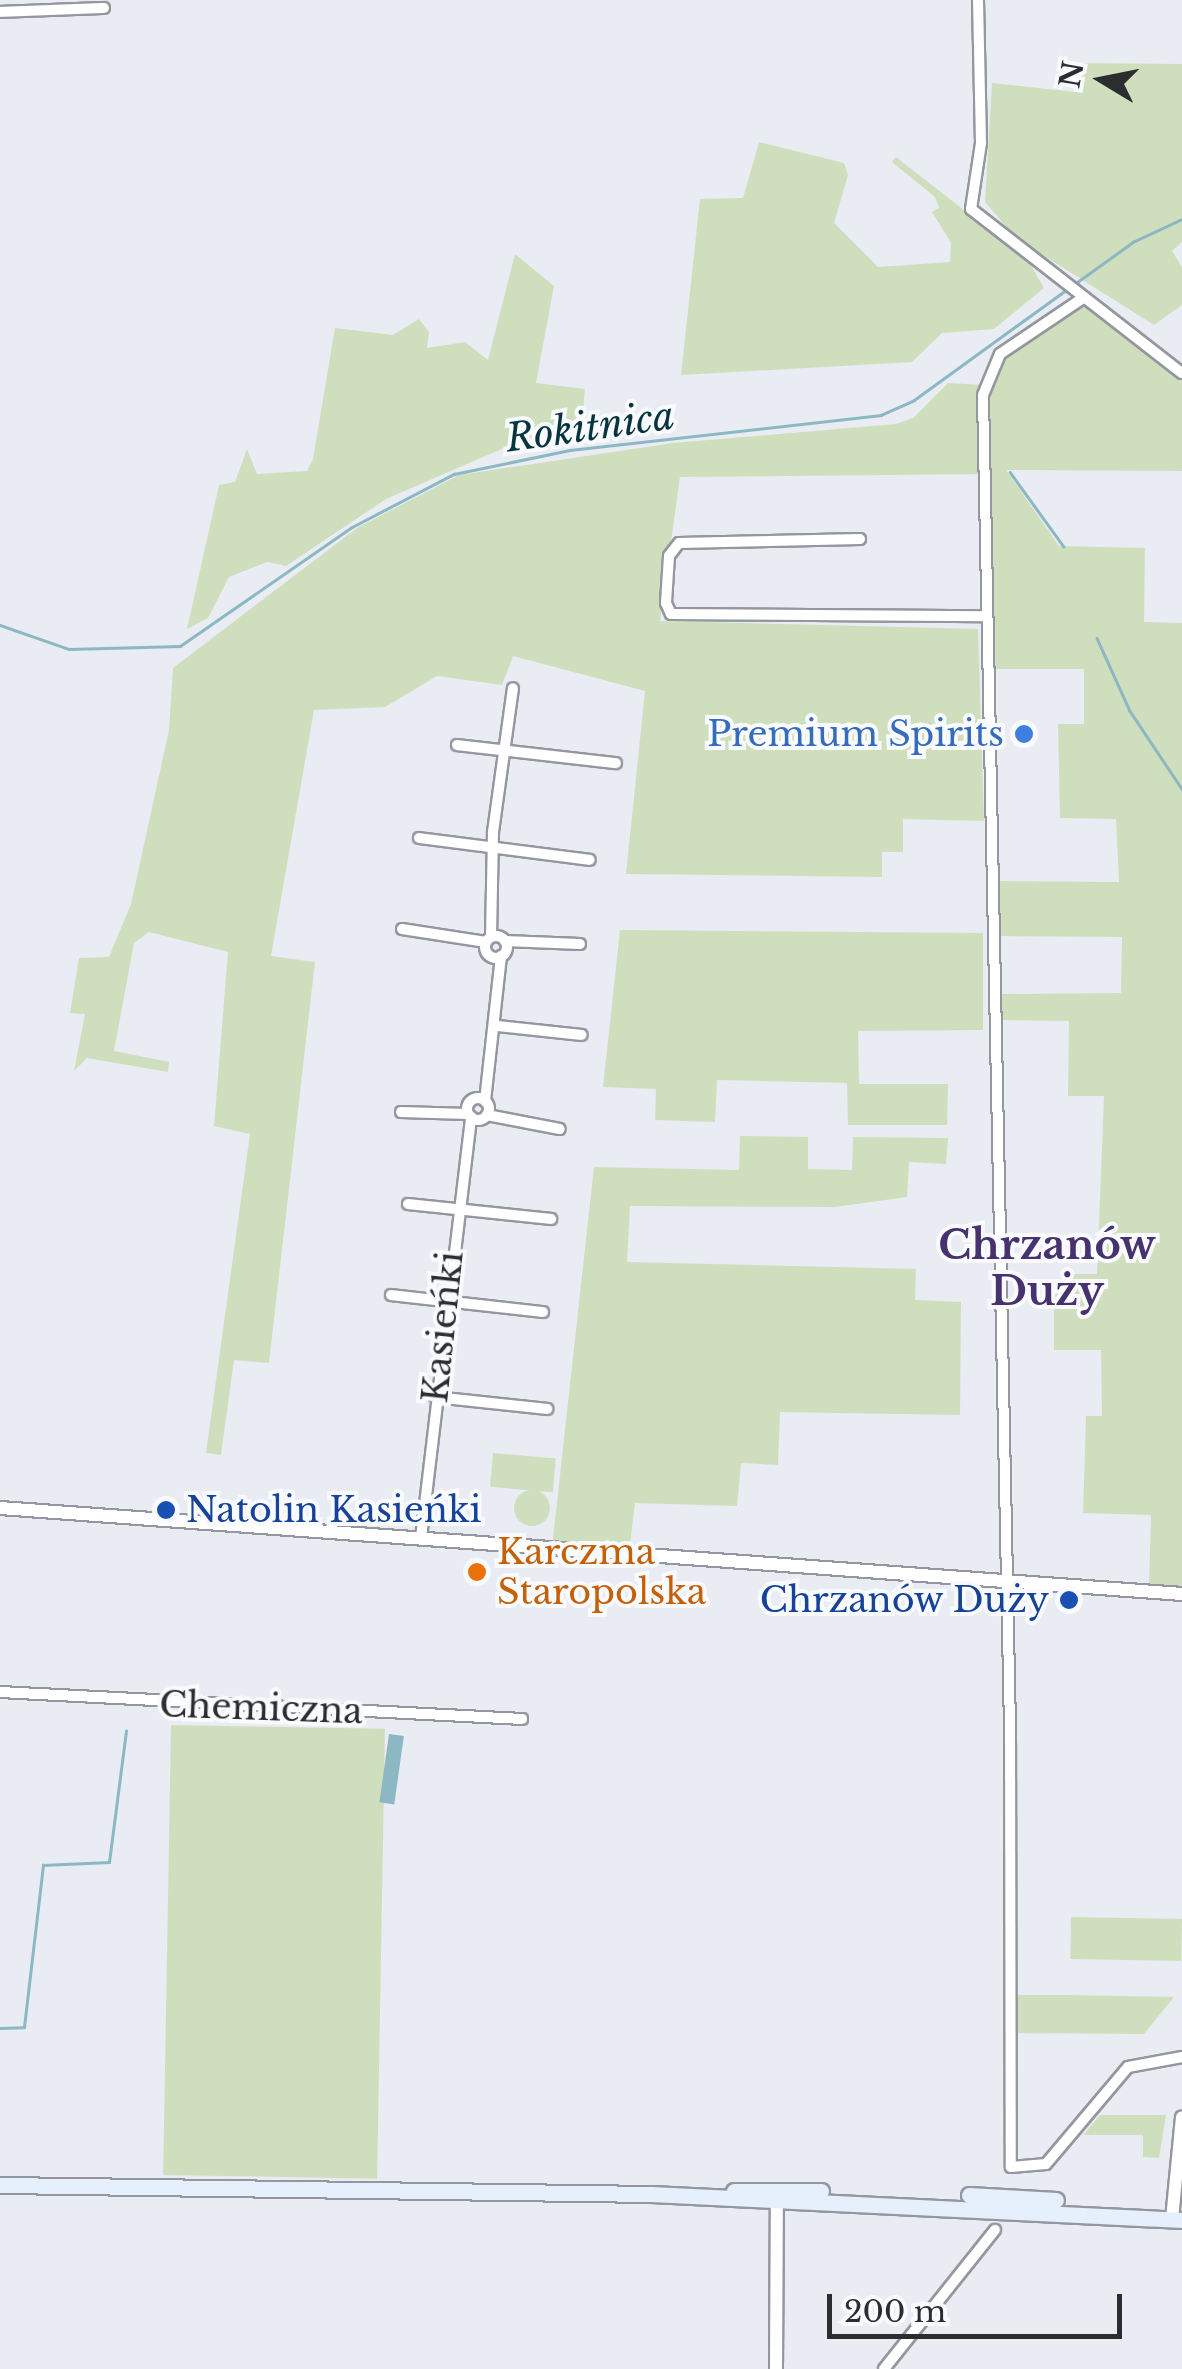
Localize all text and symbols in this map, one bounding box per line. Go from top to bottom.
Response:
north arrow [1052,30,1152,130]
text: N [1052,59,1091,91]
water label: Rokitnica [503,393,677,461]
place label: Premium Spirits [707,713,1004,755]
marker: Premium Spirits [1013,723,1035,745]
district label: Chrzanów Duży [938,1221,1156,1315]
street label: Kasieńki [414,1249,472,1405]
place label: Natolin Kasieńki [186,1489,481,1531]
marker: Natolin Kasieńki [155,1499,177,1521]
place label: Karczma Staropolska [497,1531,706,1613]
marker: Karczma Staropolska [466,1561,488,1583]
place label: Chrzanów Duży [759,1579,1049,1621]
marker: Chrzanów Duży [1058,1589,1080,1611]
street label: Chemiczna [159,1683,363,1733]
scale bar [832,2274,1127,2336]
text: 200 m [844,2293,946,2330]

